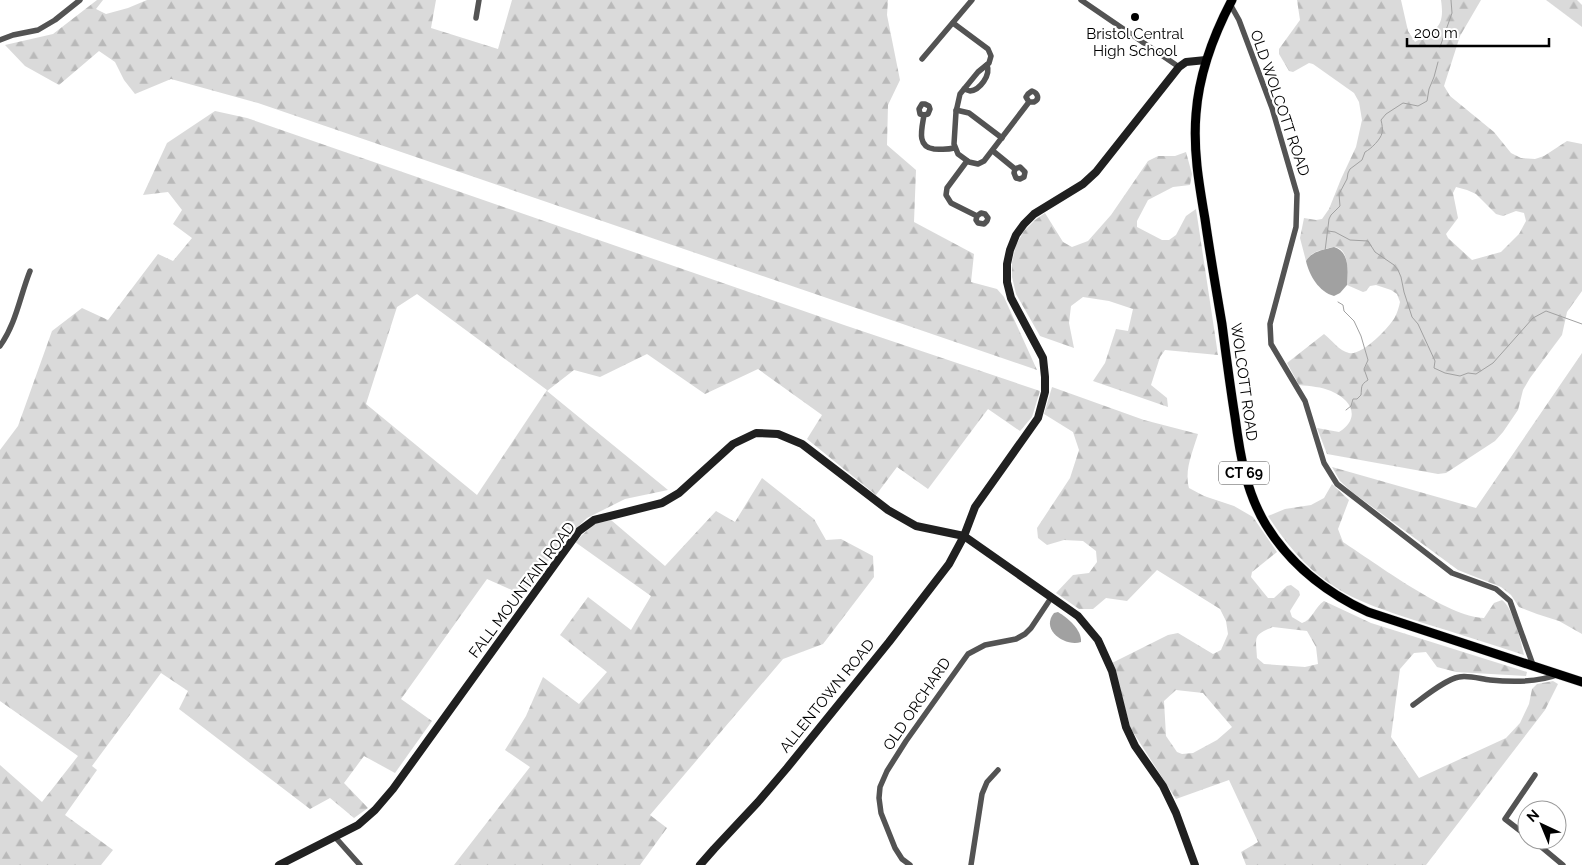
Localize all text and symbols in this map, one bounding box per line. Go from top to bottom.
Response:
marker: Bristol Central High School [1129,11,1141,23]
scale bar [1407,15,1550,47]
text: 200 m [1414,24,1458,42]
place label: Bristol Central High School [1086,25,1185,60]
street label: OLD WOLCOTT ROAD [1247,28,1314,179]
street label: WOLCOTT ROAD [1227,322,1261,443]
road number: CT 69 [1219,462,1269,484]
street label: FALL MOUNTAIN ROAD [465,518,579,661]
street label: ALLENTOWN ROAD [776,635,878,756]
street label: OLD ORCHARD [879,654,955,754]
north arrow [1517,800,1567,850]
text: N [1524,806,1542,825]

